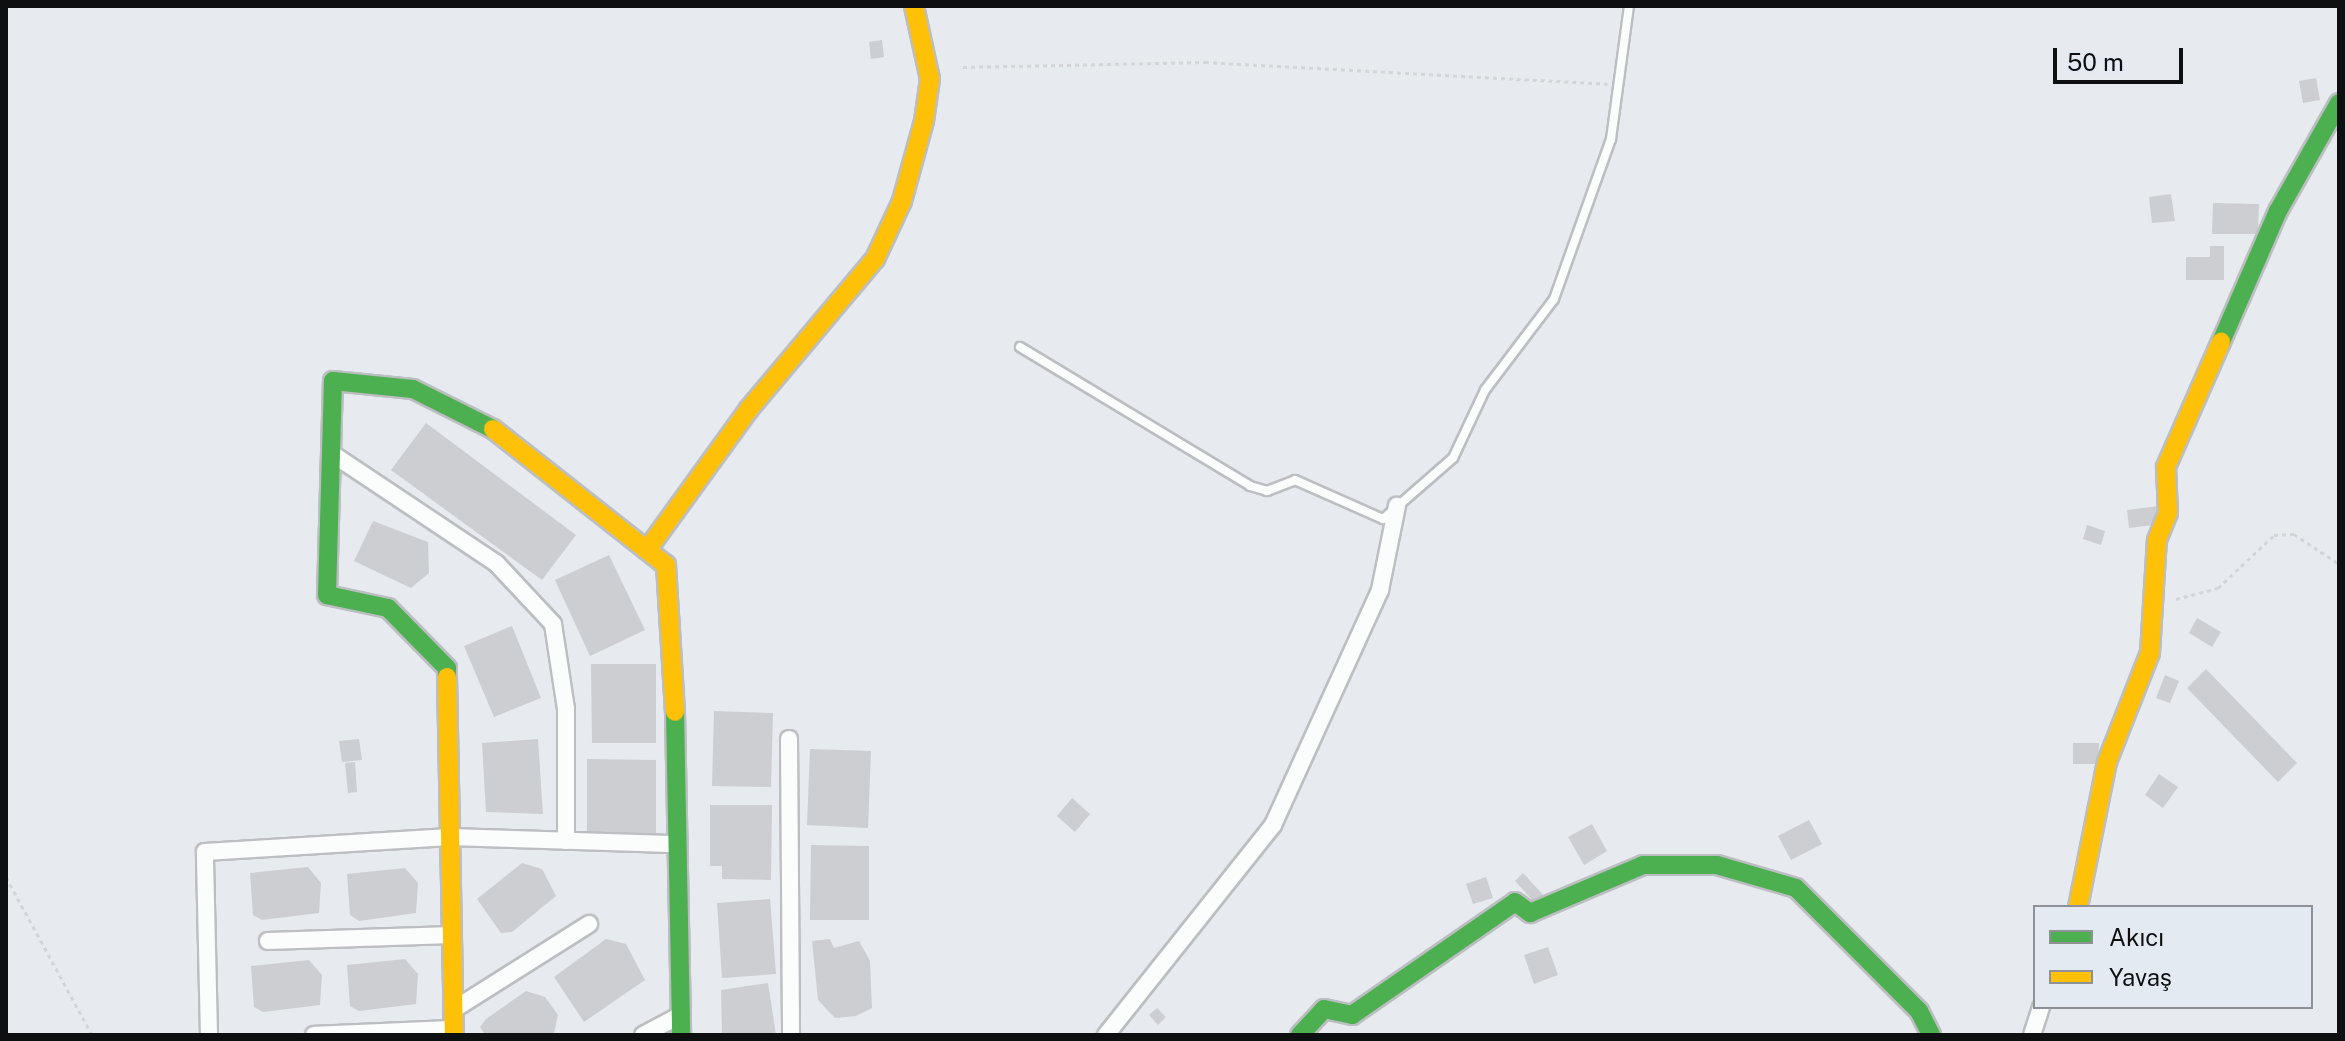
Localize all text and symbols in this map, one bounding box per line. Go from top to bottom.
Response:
scale bar [2057,32,2187,82]
text: 50 m [2067,48,2124,76]
legend [2033,905,2313,1009]
text: Akıcı [2109,923,2164,951]
text: Yavaş [2109,963,2172,991]

